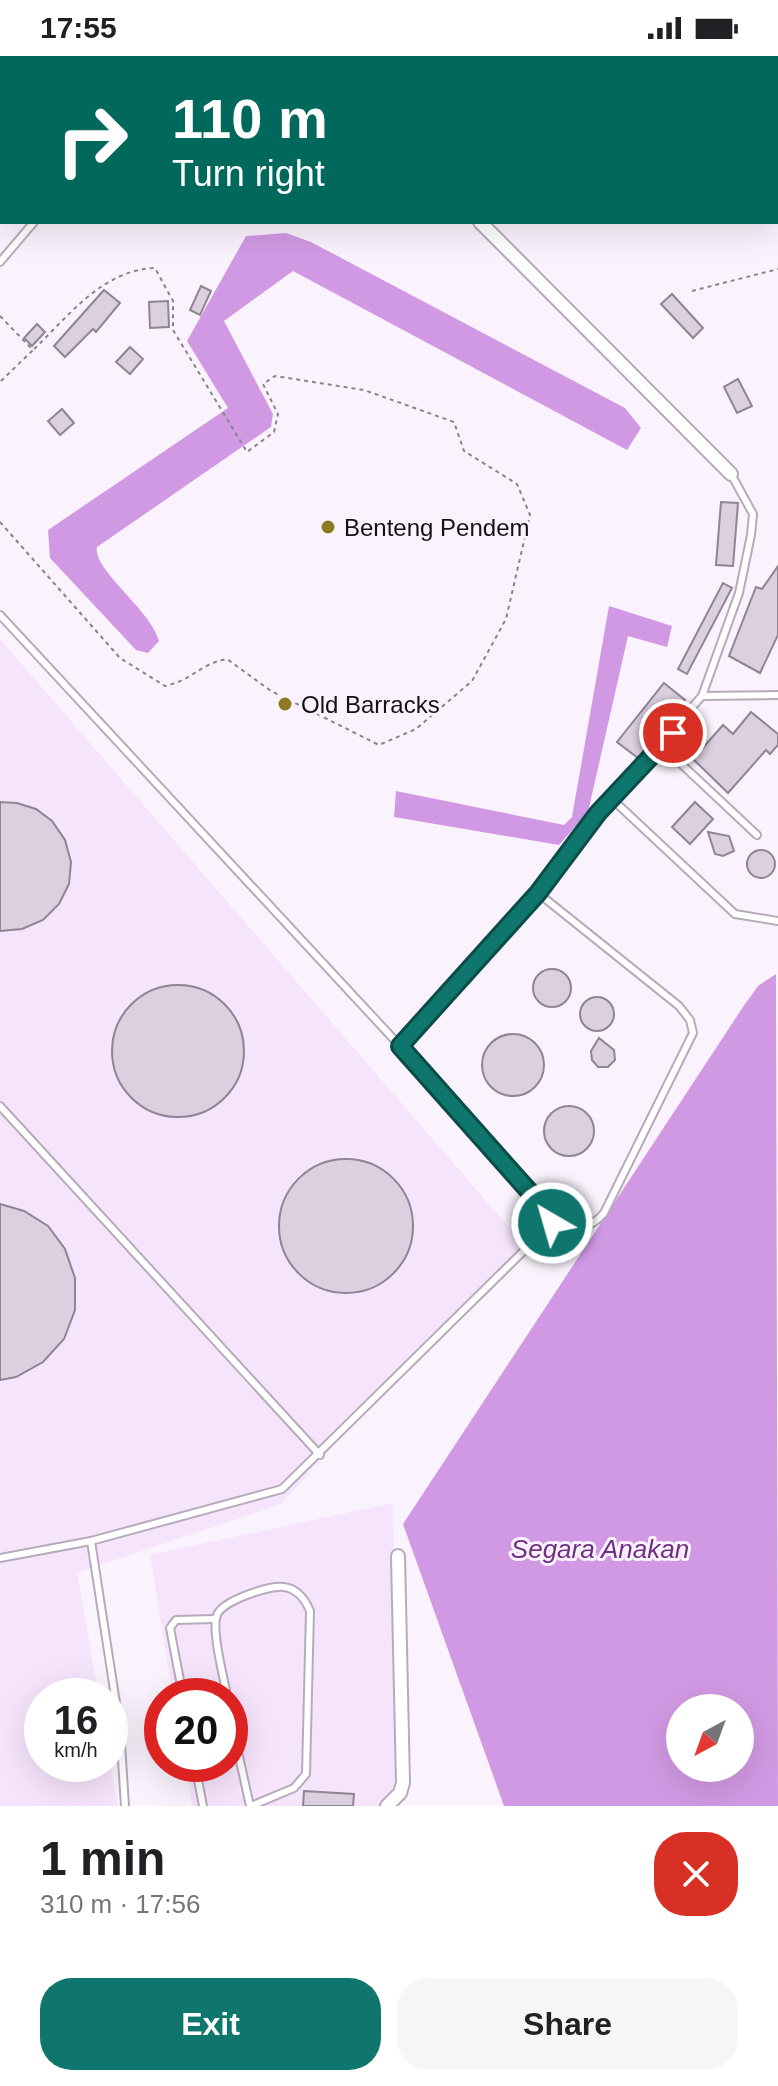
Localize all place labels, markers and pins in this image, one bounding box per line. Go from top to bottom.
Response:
place label: Benteng Pendem [344,514,529,541]
marker: Benteng Pendem [319,518,337,536]
place label: Old Barracks [301,691,440,718]
marker: Old Barracks [276,695,294,713]
pin [639,699,707,767]

